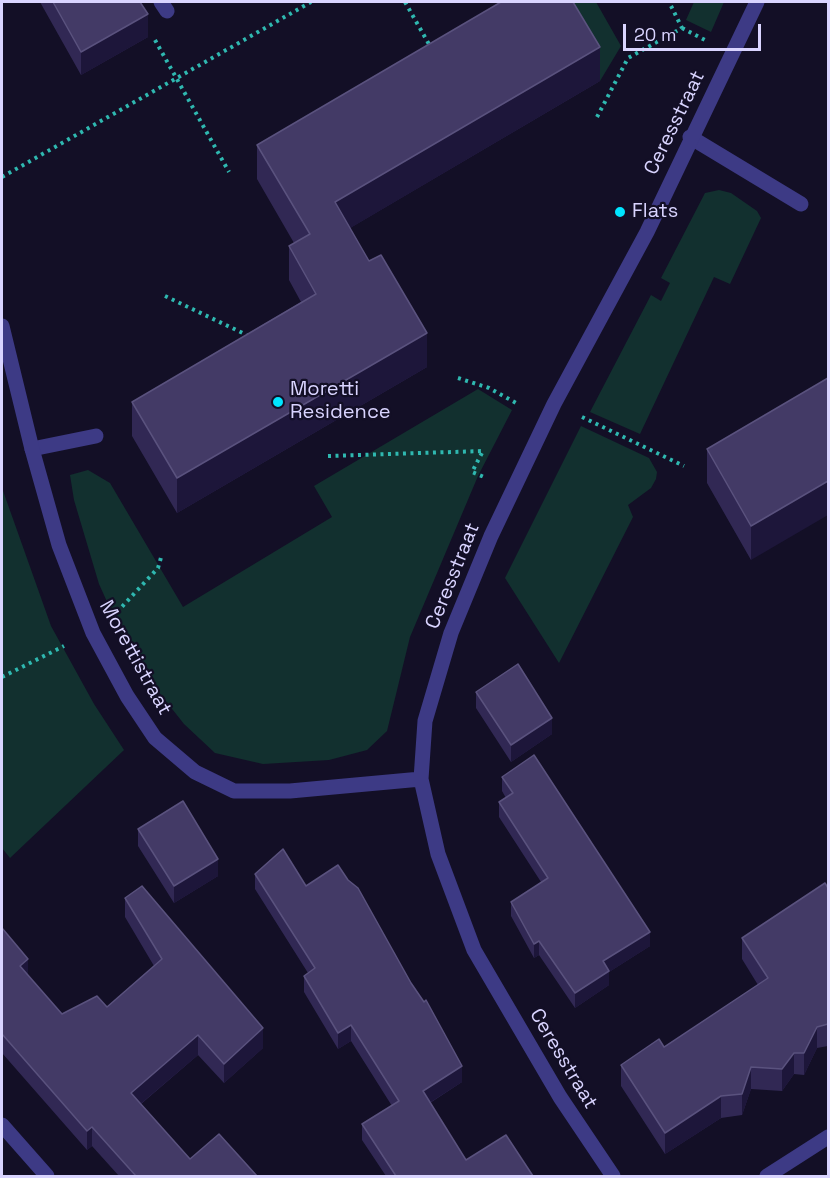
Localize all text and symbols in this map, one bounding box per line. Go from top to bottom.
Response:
scale bar [626,12,764,50]
text: 20 m [634,23,677,46]
street label: Ceresstraat [640,67,710,179]
place label: Flats [632,200,678,224]
marker: Flats [613,205,627,219]
place label: Moretti Residence [290,378,391,425]
marker: Moretti Residence [271,395,285,409]
street label: Ceresstraat [421,519,485,633]
street label: Morettistraat [94,596,176,720]
street label: Ceresstraat [524,1005,602,1113]

